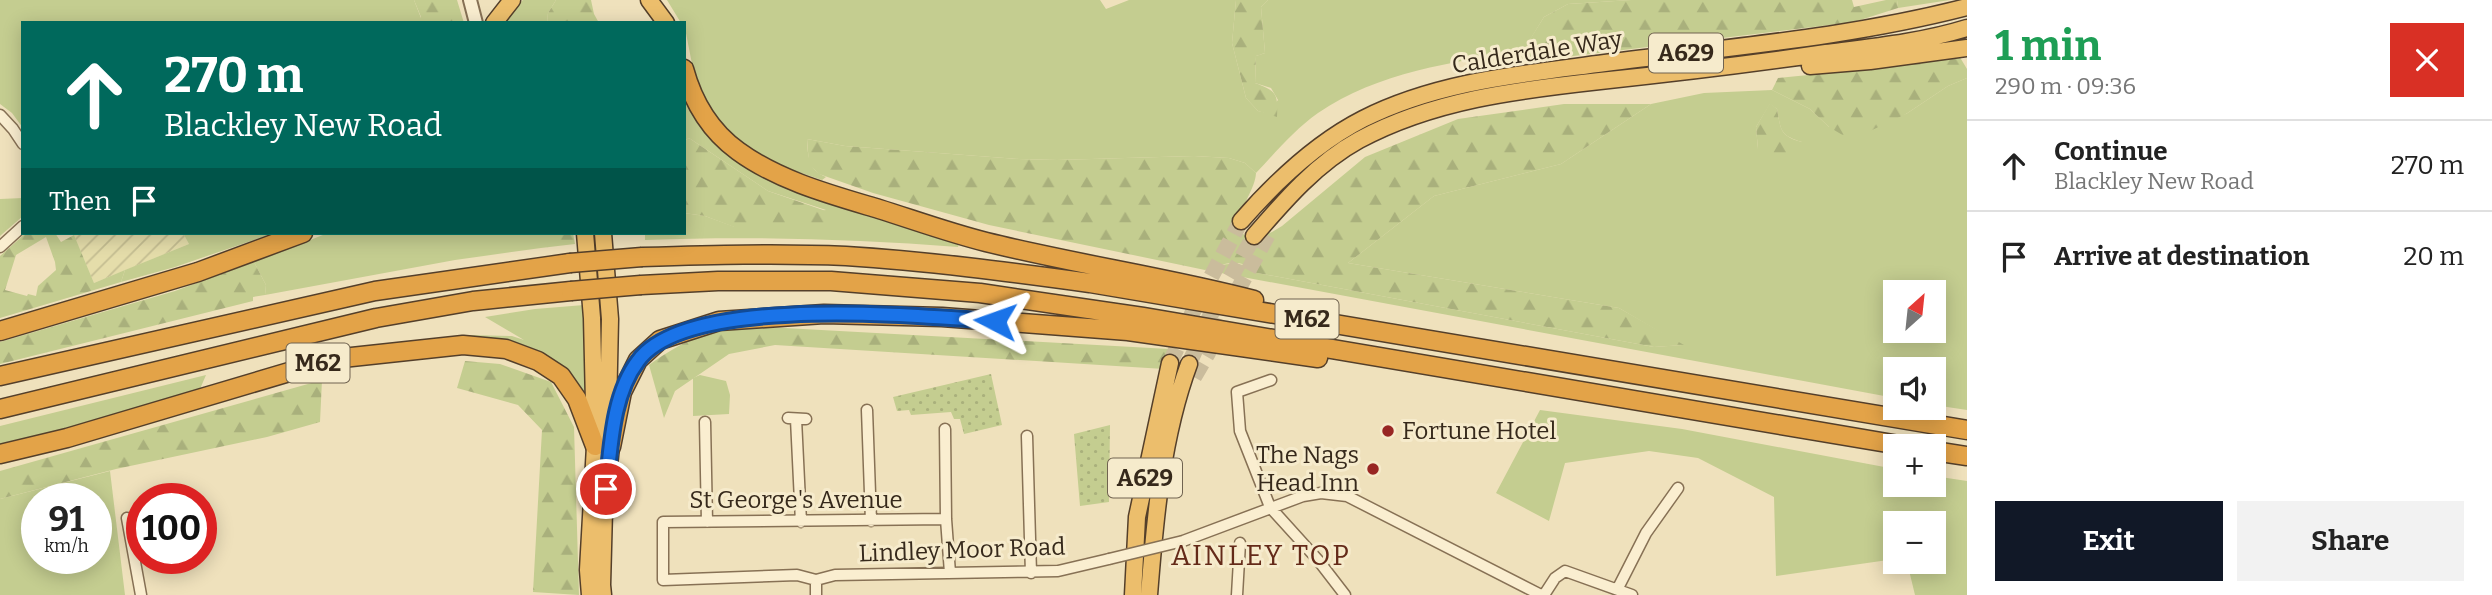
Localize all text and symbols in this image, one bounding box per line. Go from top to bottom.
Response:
text: 1 min [1995,21,2101,71]
button: close [2390,23,2464,97]
street label: Calderdale Way [1450,25,1624,79]
road number: A629 [1649,34,1723,72]
text: 270 m [164,46,304,105]
icon: ahead [49,49,140,140]
text: 290 m · 09:36 [1995,72,2136,100]
text: Blackley New Road [164,106,442,144]
text: Continue [2054,136,2168,167]
icon: ahead [1995,147,2033,185]
text: 270 m [2391,150,2464,181]
text: Blackley New Road [2054,167,2254,195]
icon: arrive [125,182,163,220]
text: Then [49,186,111,217]
icon: arrive [1995,238,2033,276]
text: Arrive at destination [2054,241,2309,272]
text: 20 m [2403,241,2464,272]
north arrow [1883,280,1946,343]
map controls [1883,280,1946,574]
position arrow [958,284,1032,358]
road number: M62 [1276,300,1338,338]
road number: M62 [286,344,350,382]
button: sound [1883,357,1946,420]
place label: Fortune Hotel [1402,417,1556,445]
marker: Fortune Hotel [1380,423,1396,439]
button: + [1883,434,1946,497]
place label: The Nags Head Inn [1256,441,1359,497]
road number: A629 [1108,458,1182,498]
pin [576,459,636,519]
marker: The Nags Head Inn [1365,461,1381,477]
icon: arrive [587,470,625,508]
speed limit sign: 100 [126,483,217,574]
street label: St George's Avenue [689,486,903,514]
text: 91 [49,498,84,540]
button: Exit [1995,501,2223,581]
button: Share [2237,501,2464,581]
button: − [1883,511,1946,574]
street label: Lindley Moor Road [858,532,1066,568]
text: km/h [44,535,89,557]
district label: AINLEY TOP [1171,539,1351,572]

